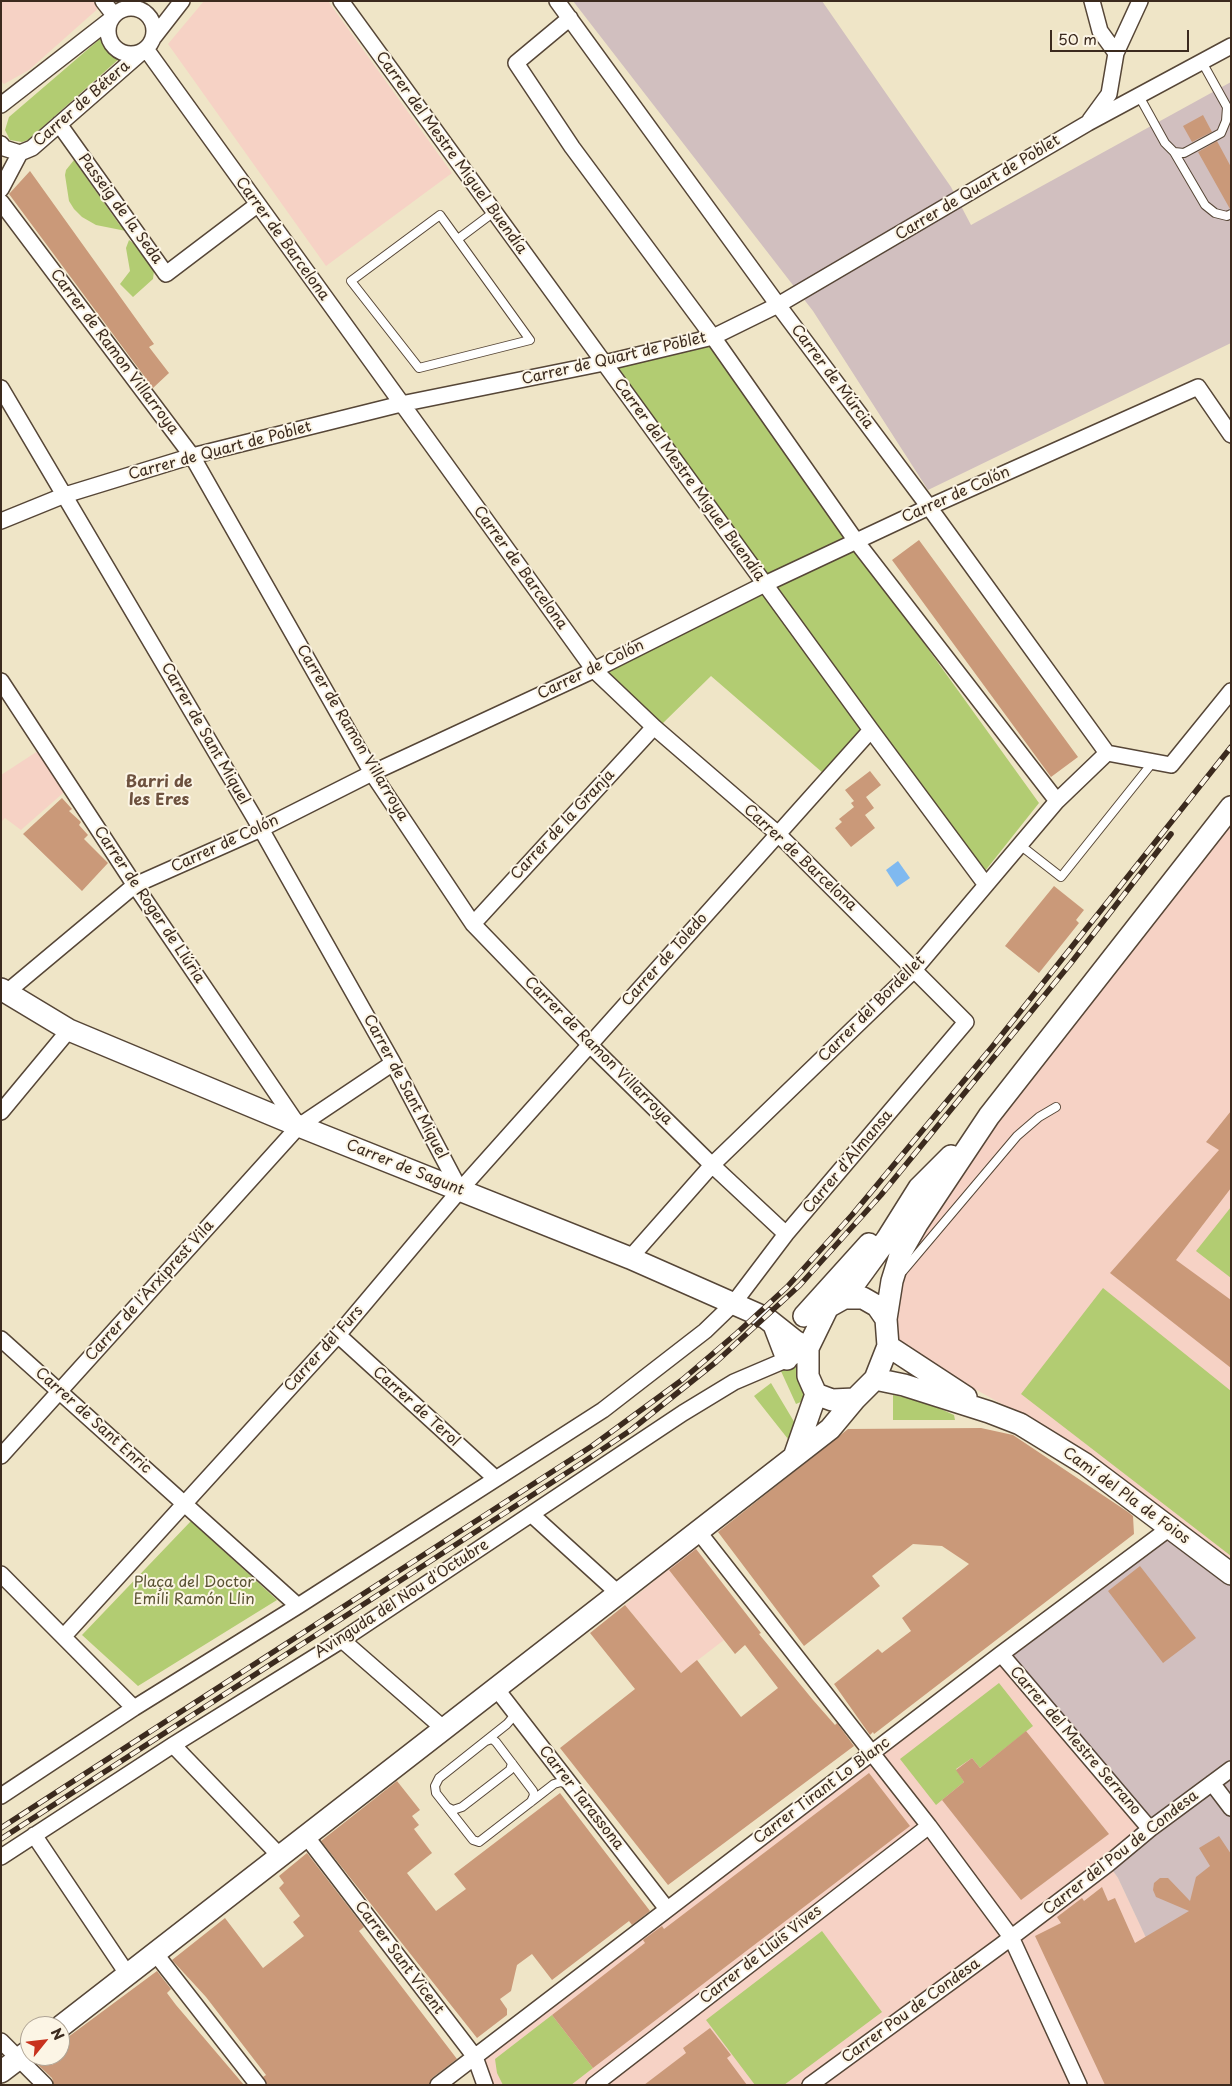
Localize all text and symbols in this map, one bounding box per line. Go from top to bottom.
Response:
scale bar [1052,20,1191,52]
text: 50 m [1058,27,1097,50]
street label: Carrer del Mestre Miguel Buendía [372,48,530,258]
street label: Carrer de Bétera [30,57,134,151]
street label: Carrer de Quart de Poblet [892,132,1064,244]
street label: Passeig de la Seda [74,151,166,267]
street label: Carrer de Barcelona [231,174,333,304]
street label: Carrer de Ramon Villarroya [46,266,182,438]
street label: Carrer de Múrcia [787,321,877,433]
street label: Carrer de Quart de Poblet [520,329,708,389]
street label: Carrer del Mestre Miguel Buendía [610,375,768,585]
street label: Carrer de Quart de Poblet [127,418,313,484]
street label: Carrer de Colón [899,463,1013,527]
street label: Carrer de Barcelona [469,503,571,633]
street label: Carrer de Colón [535,636,647,704]
street label: Carrer de Ramon Villarroya [292,642,412,824]
street label: Carrer de Sant Miquel [157,660,253,808]
street label: Carrer de la Granja [507,766,619,884]
district label: Barri de les Eres [126,773,192,811]
street label: Carrer de Barcelona [740,801,860,915]
street label: Carrer de Colón [169,811,281,877]
street label: Carrer de Roger de Llúria [90,823,208,987]
street label: Carrer de Toledo [618,910,712,1010]
street label: Carrer del Bordellet [815,952,929,1066]
street label: Carrer de Ramon Villarroya [520,973,676,1129]
street label: Carrer de Sant Miquel [359,1012,451,1162]
street label: Carrer d'Almansa [799,1107,897,1217]
street label: Carrer de Sagunt [343,1136,467,1200]
street label: Carrer de l'Arxiprest Vila [82,1217,218,1365]
street label: Carrer del Furs [281,1302,367,1396]
street label: Carrer de Terol [369,1363,463,1451]
street label: Carrer de Sant Enric [31,1364,155,1478]
street label: Camí del Pla de Foios [1059,1444,1193,1548]
street label: Avinguda del Nou d'Octubre [312,1536,492,1662]
park label: Plaça del Doctor Emili Ramón Llin [133,1574,255,1609]
street label: Carrer del Mestre Serrano [1006,1663,1144,1819]
street label: Carrer Tirant Lo Blanc [750,1734,894,1848]
street label: Carrer Tarassona [535,1742,627,1854]
street label: Carrer del Pou de Condesa [1040,1787,1202,1919]
street label: Carrer Sant Vicent [351,1898,447,2018]
street label: Carrer de Lluís Vives [697,1902,825,2008]
street label: Carrer Pou de Condesa [838,1955,984,2067]
north arrow [20,2016,70,2066]
text: N [46,2024,70,2044]

